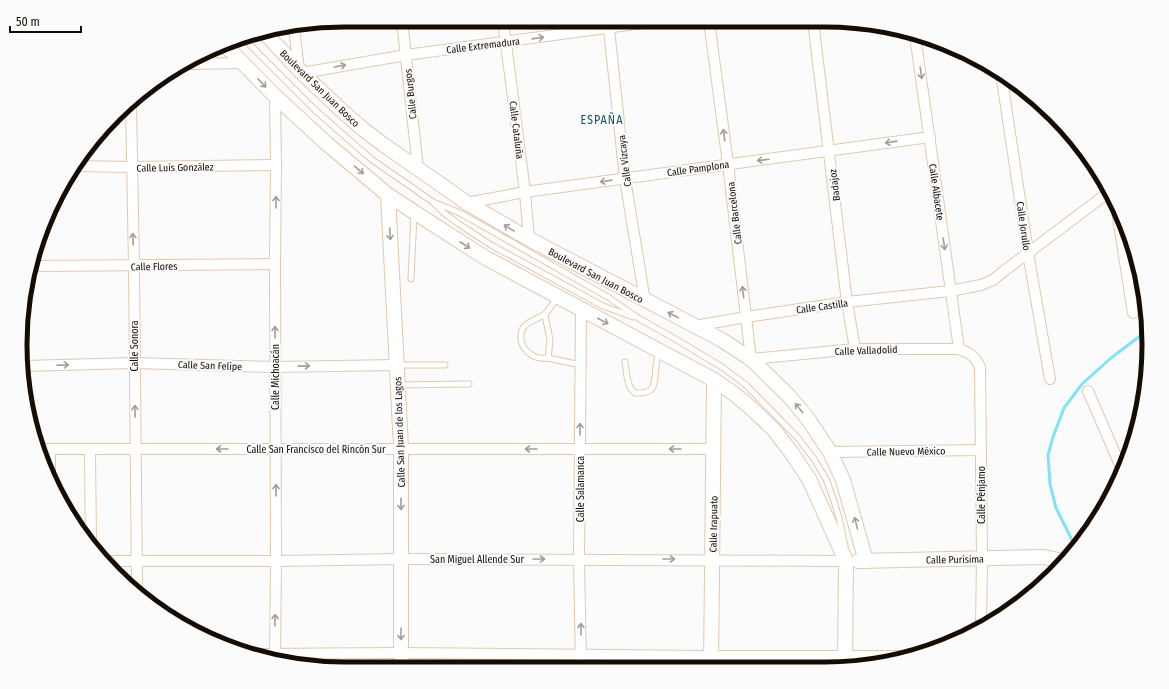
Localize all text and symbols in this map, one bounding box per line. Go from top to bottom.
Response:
scale bar [10,8,81,34]
text: 50 m [16,15,40,29]
one-way arrow [531,34,544,42]
street label: Calle Extremadura [446,36,521,56]
street label: Boulevard San Juan Bosco [277,48,362,130]
one-way arrow [333,62,346,70]
one-way arrow [917,66,925,79]
street label: Calle Burgos [402,68,420,120]
one-way arrow [257,78,267,88]
street label: Calle Cataluña [507,100,526,160]
district label: ESPAÑA [581,112,623,127]
one-way arrow [720,129,728,142]
street label: Calle Vizcaya [616,134,634,187]
one-way arrow [885,138,898,146]
one-way arrow [757,156,770,163]
street label: Calle Pamplona [666,159,730,179]
street label: Calle Luis González [136,161,214,175]
street label: Calle Albacete [926,163,946,221]
one-way arrow [353,166,364,175]
street label: Badajoz [827,168,843,202]
one-way arrow [600,177,613,185]
street label: Calle Barcelona [725,181,745,245]
one-way arrow [272,196,280,209]
street label: Calle Jorullo [1014,201,1032,251]
one-way arrow [503,223,515,231]
one-way arrow [387,227,394,240]
one-way arrow [129,233,137,246]
one-way arrow [940,237,948,250]
one-way arrow [459,241,470,249]
street label: Boulevard San Juan Bosco [546,246,645,306]
street label: Calle Flores [130,261,178,273]
one-way arrow [739,286,747,299]
street label: Calle Castilla [795,297,849,317]
one-way arrow [667,311,679,318]
one-way arrow [597,317,609,325]
street label: Calle Sonora [129,320,141,372]
one-way arrow [271,326,279,339]
street label: Calle Michoacán [270,344,282,410]
street label: Calle Valladolid [834,344,898,358]
street label: Calle San Felipe [178,359,242,373]
one-way arrow [56,361,69,369]
one-way arrow [297,362,310,370]
street label: Calle San Juan de los Lagos [392,376,408,487]
one-way arrow [795,402,803,413]
one-way arrow [131,405,139,418]
one-way arrow [576,423,584,436]
street label: Calle San Francisco del Rincón Sur [246,444,386,456]
one-way arrow [216,445,229,453]
one-way arrow [669,445,682,453]
street label: Calle Nuevo México [867,445,945,459]
one-way arrow [525,446,538,453]
street label: Calle Salamanca [575,456,587,522]
street label: Calle Pénjamo [976,466,988,524]
one-way arrow [272,484,280,497]
street label: Calle Irapuato [708,495,720,553]
one-way arrow [398,497,405,510]
one-way arrow [851,517,859,530]
street label: Calle Purísima [926,552,984,567]
street label: San Miguel Allende Sur [430,554,524,566]
one-way arrow [532,555,545,563]
one-way arrow [662,555,675,563]
one-way arrow [271,614,279,627]
one-way arrow [577,623,585,636]
one-way arrow [397,627,405,640]

